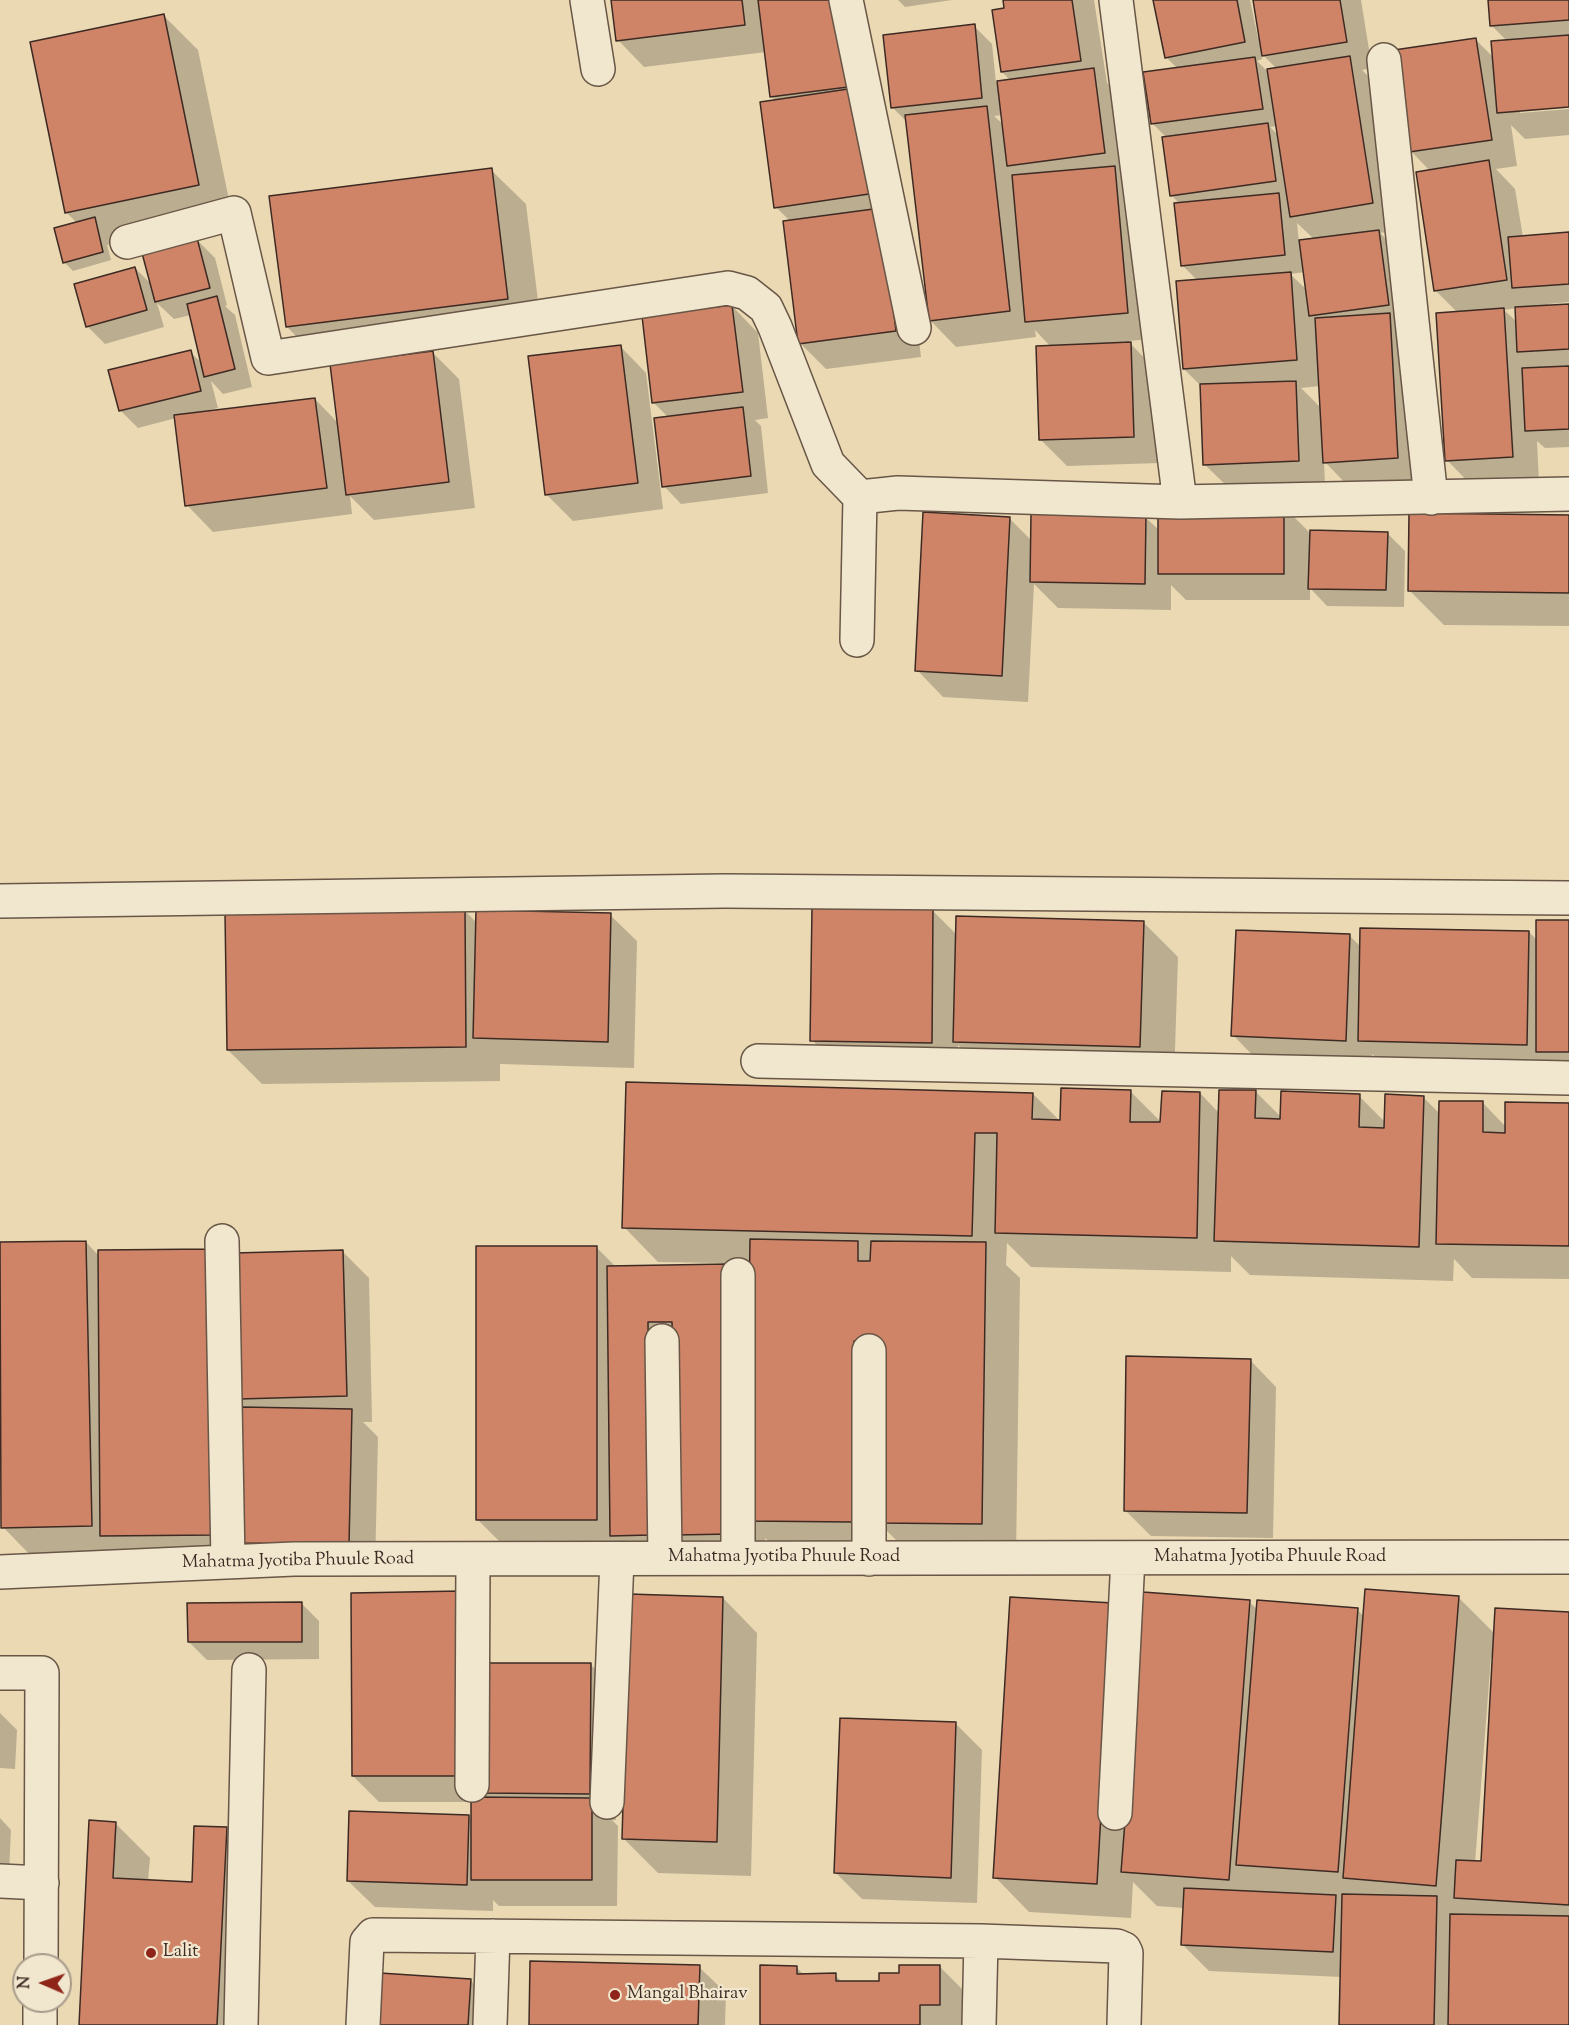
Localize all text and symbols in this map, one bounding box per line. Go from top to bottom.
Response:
street label: Mahatma Jyotiba Phuule Road [668,1547,900,1569]
street label: Mahatma Jyotiba Phuule Road [1154,1547,1386,1569]
street label: Mahatma Jyotiba Phuule Road [182,1549,414,1575]
place label: Lalit [163,1942,198,1964]
marker: Lalit [144,1946,158,1960]
north arrow [12,1953,72,2013]
text: N [14,1976,37,1989]
place label: Mangal Bhairav [627,1984,748,2006]
marker: Mangal Bhairav [608,1988,622,2002]

